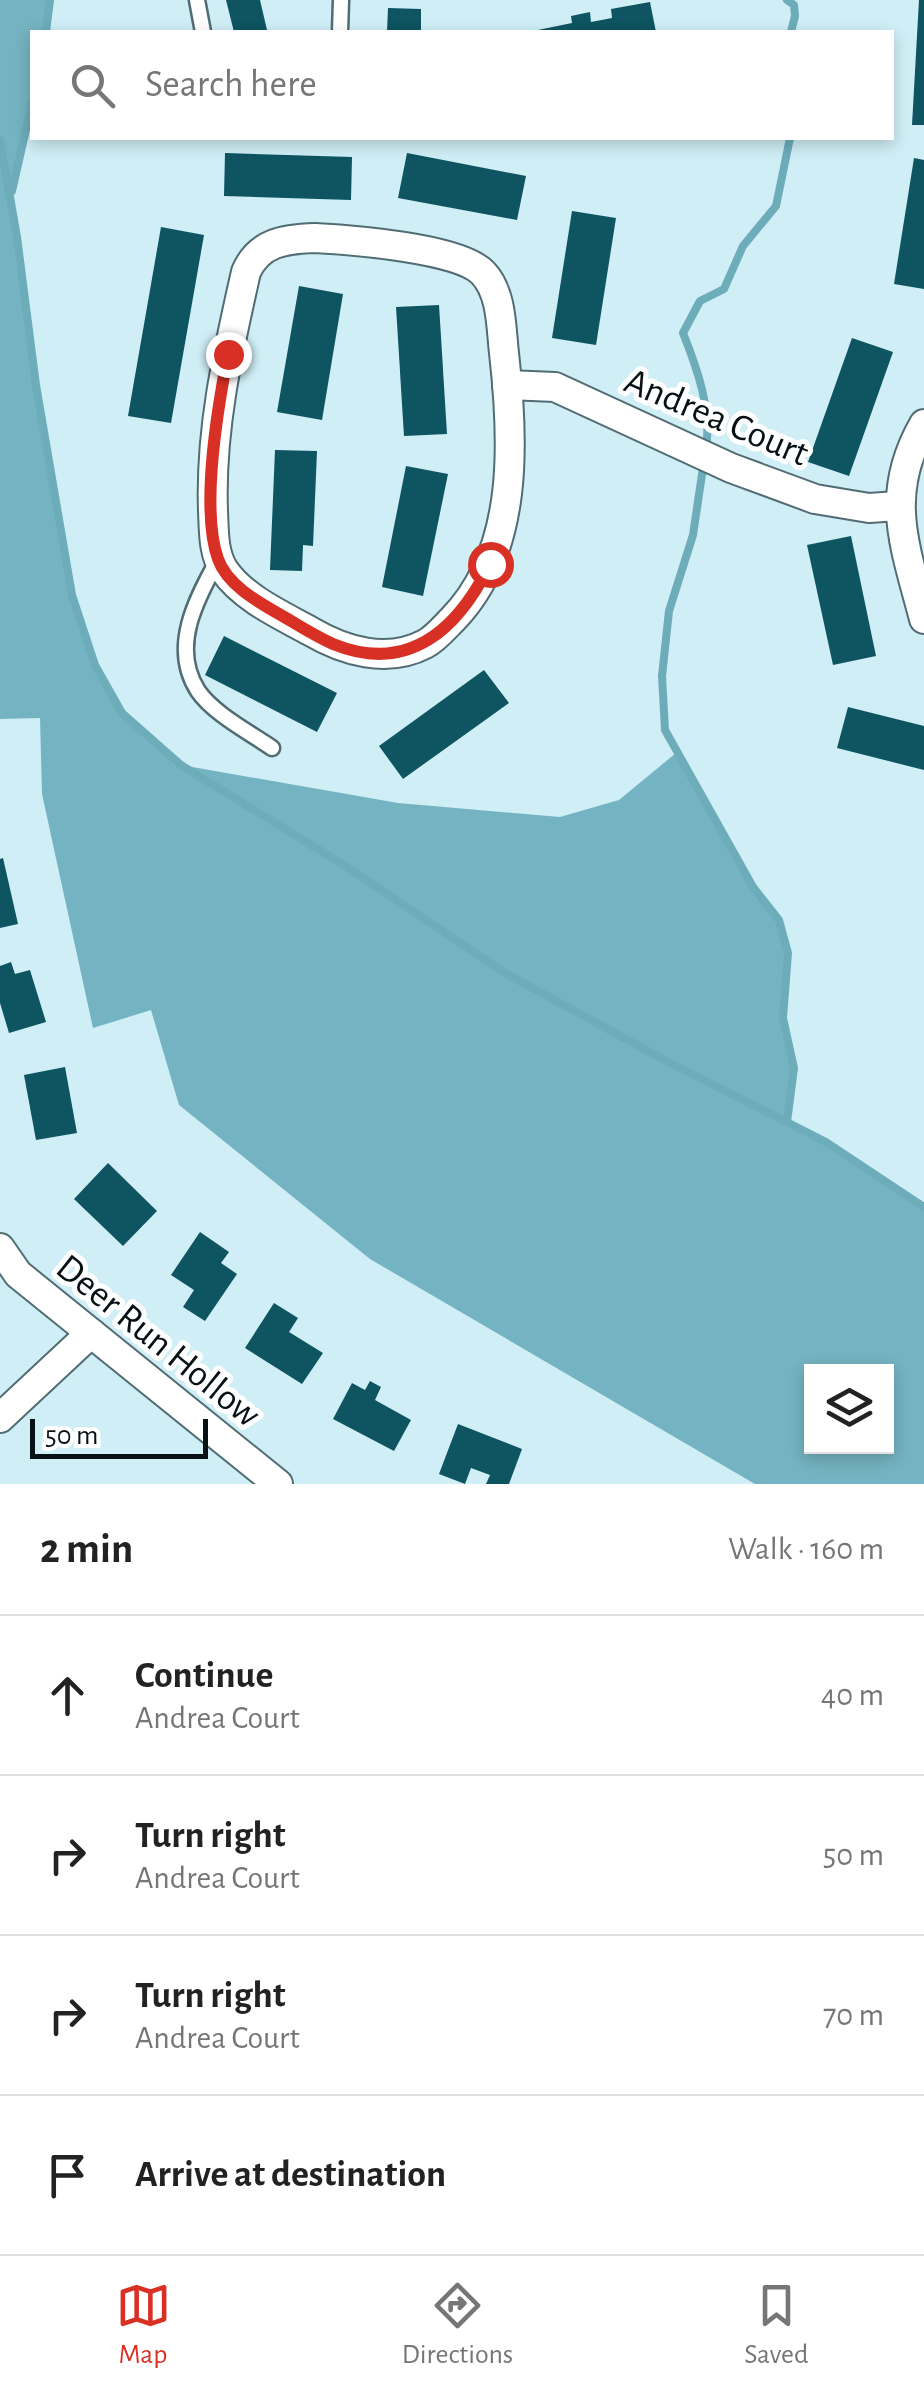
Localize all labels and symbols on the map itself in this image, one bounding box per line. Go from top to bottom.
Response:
route end [206,332,252,378]
street label: Andrea Court [619,362,814,474]
route start [468,542,514,588]
street label: Deer Run Hollow [49,1248,267,1435]
scale bar [30,1414,208,1458]

